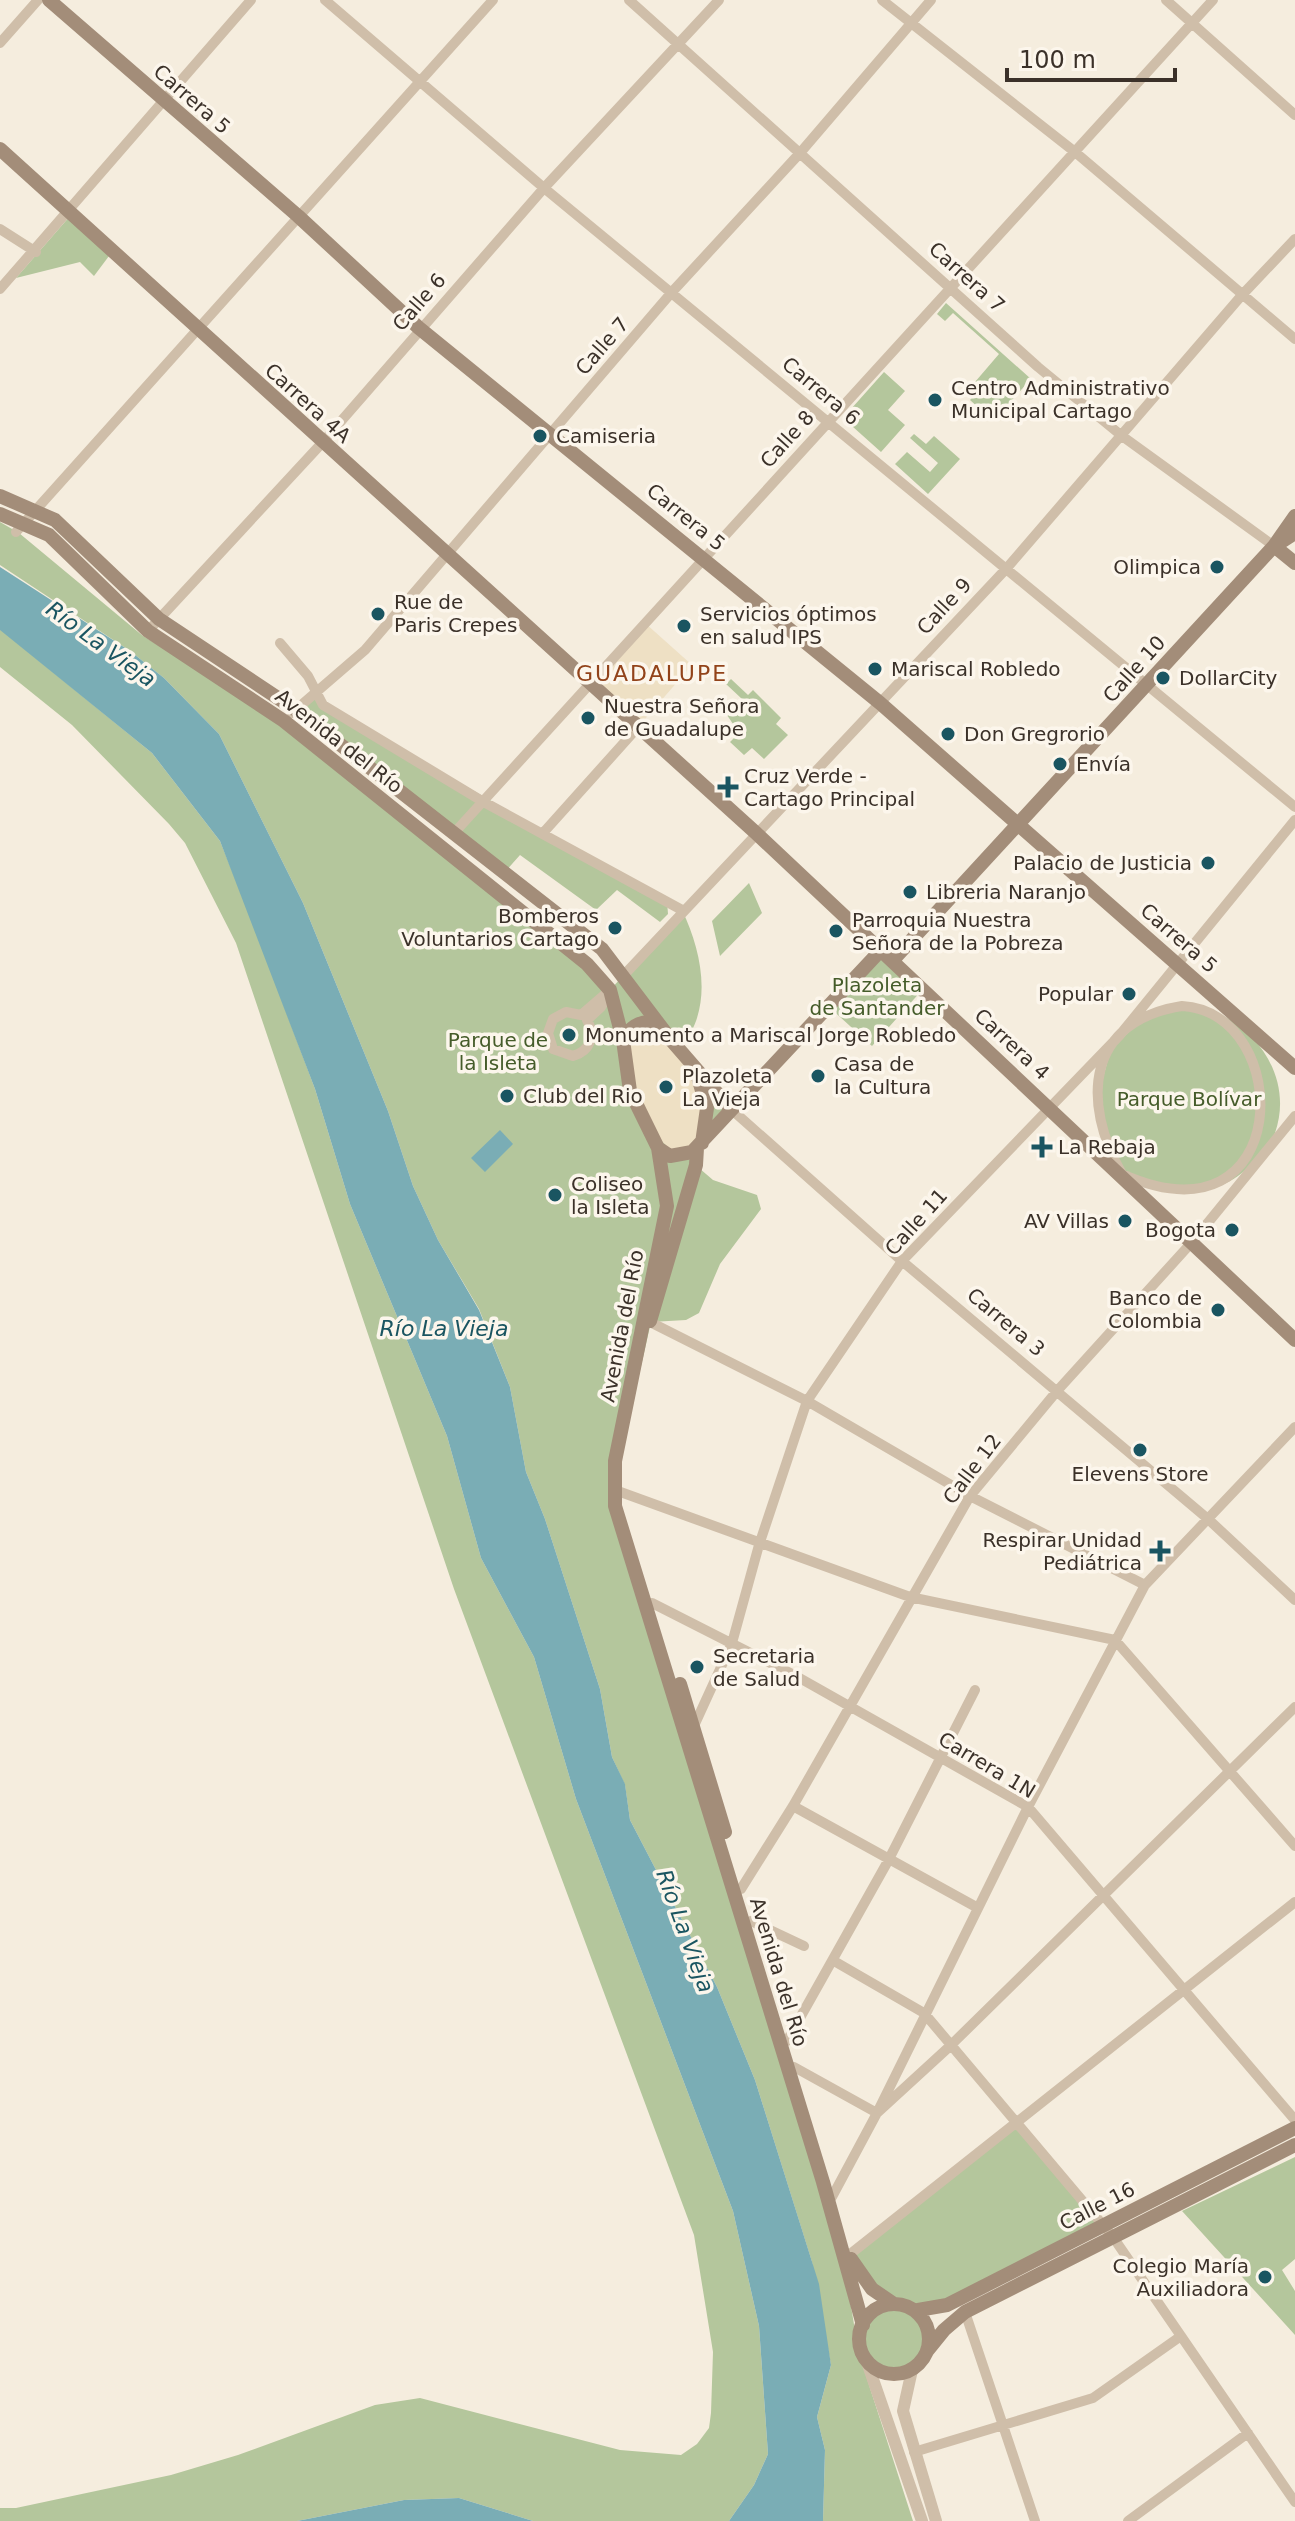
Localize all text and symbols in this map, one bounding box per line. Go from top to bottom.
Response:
scale bar [1007,32,1175,82]
text: 100 m [1019,46,1096,74]
street label: Carrera 5 [149,59,235,139]
street label: Carrera 7 [924,237,1010,317]
street label: Calle 6 [387,268,451,336]
street label: Calle 7 [570,312,634,380]
street label: Carrera 6 [777,352,865,430]
street label: Carrera 4A [260,358,356,448]
place label: Centro Administrativo Municipal Cartago [951,376,1170,423]
marker: Centro Administrativo Municipal Cartago [926,391,944,409]
street label: Calle 8 [755,405,819,473]
place label: Camiseria [556,424,656,448]
marker: Camiseria [531,427,549,445]
street label: Carrera 5 [642,478,730,556]
place label: Olimpica [1113,555,1201,579]
marker: Olimpica [1208,558,1226,576]
street label: Calle 9 [912,573,976,639]
place label: Rue de Paris Crepes [394,590,517,637]
water label: Río La Vieja [42,596,160,692]
place label: Servicios óptimos en salud IPS [700,602,877,649]
marker: Rue de Paris Crepes [369,605,387,623]
marker: Servicios óptimos en salud IPS [675,617,693,635]
street label: Calle 10 [1098,631,1170,707]
place label: Mariscal Robledo [891,657,1061,681]
marker: Mariscal Robledo [866,660,884,678]
district label: GUADALUPE [576,661,728,686]
place label: DollarCity [1179,666,1278,690]
marker: DollarCity [1154,669,1172,687]
street label: Avenida del Río [271,684,407,798]
place label: Nuestra Señora de Guadalupe [604,694,759,741]
marker: Nuestra Señora de Guadalupe [579,709,597,727]
place label: Don Gregrorio [964,722,1105,746]
marker: Don Gregrorio [939,725,957,743]
place label: Envía [1076,752,1131,776]
marker: Envía [1051,755,1069,773]
place label: Cruz Verde - Cartago Principal [744,764,915,811]
marker: Cruz Verde - Cartago Principal [719,778,737,796]
place label: Palacio de Justicia [1013,851,1192,875]
marker: Palacio de Justicia [1199,854,1217,872]
place label: Libreria Naranjo [926,880,1086,904]
marker: Libreria Naranjo [901,883,919,901]
street label: Carrera 5 [1136,898,1222,978]
place label: Bomberos Voluntarios Cartago [401,904,599,951]
place label: Parroquia Nuestra Señora de la Pobreza [852,908,1063,955]
marker: Bomberos Voluntarios Cartago [606,919,624,937]
marker: Parroquia Nuestra Señora de la Pobreza [827,922,845,940]
park label: Plazoleta de Santander [810,973,945,1020]
place label: Popular [1038,982,1114,1006]
marker: Popular [1120,985,1138,1003]
street label: Carrera 4 [970,1003,1054,1085]
place label: Monumento a Mariscal Jorge Robledo [585,1023,956,1047]
marker: Monumento a Mariscal Jorge Robledo [560,1026,578,1044]
park label: Parque de la Isleta [448,1028,548,1075]
place label: Casa de la Cultura [834,1052,931,1099]
place label: Plazoleta La Vieja [682,1064,773,1111]
marker: Casa de la Cultura [809,1067,827,1085]
marker: Plazoleta La Vieja [657,1078,675,1096]
place label: Club del Rio [523,1084,643,1108]
marker: Club del Rio [498,1087,516,1105]
park label: Parque Bolívar [1117,1087,1262,1111]
place label: La Rebaja [1058,1135,1156,1159]
marker: La Rebaja [1033,1138,1051,1156]
place label: Coliseo la Isleta [571,1172,649,1219]
street label: Calle 11 [880,1184,952,1260]
marker: Coliseo la Isleta [546,1186,564,1204]
place label: AV Villas [1024,1209,1109,1233]
marker: AV Villas [1116,1212,1134,1230]
place label: Bogota [1145,1218,1216,1242]
marker: Bogota [1223,1221,1241,1239]
street label: Avenida del Río [595,1248,649,1404]
street label: Carrera 3 [962,1283,1050,1361]
place label: Banco de Colombia [1108,1286,1202,1333]
marker: Banco de Colombia [1209,1301,1227,1319]
water label: Río La Vieja [380,1316,508,1341]
street label: Calle 12 [938,1429,1006,1509]
marker: Elevens Store [1131,1441,1149,1459]
place label: Elevens Store [1072,1462,1208,1486]
place label: Respirar Unidad Pediátrica [982,1528,1142,1575]
marker: Respirar Unidad Pediátrica [1149,1540,1171,1562]
place label: Secretaria de Salud [713,1644,815,1691]
marker: Secretaria de Salud [688,1658,706,1676]
street label: Carrera 1N [934,1727,1040,1803]
water label: Río La Vieja [651,1866,719,1996]
street label: Avenida del Río [745,1894,813,2050]
street label: Calle 16 [1055,2177,1139,2235]
place label: Colegio María Auxiliadora [1113,2254,1249,2301]
marker: Colegio María Auxiliadora [1256,2268,1274,2286]

